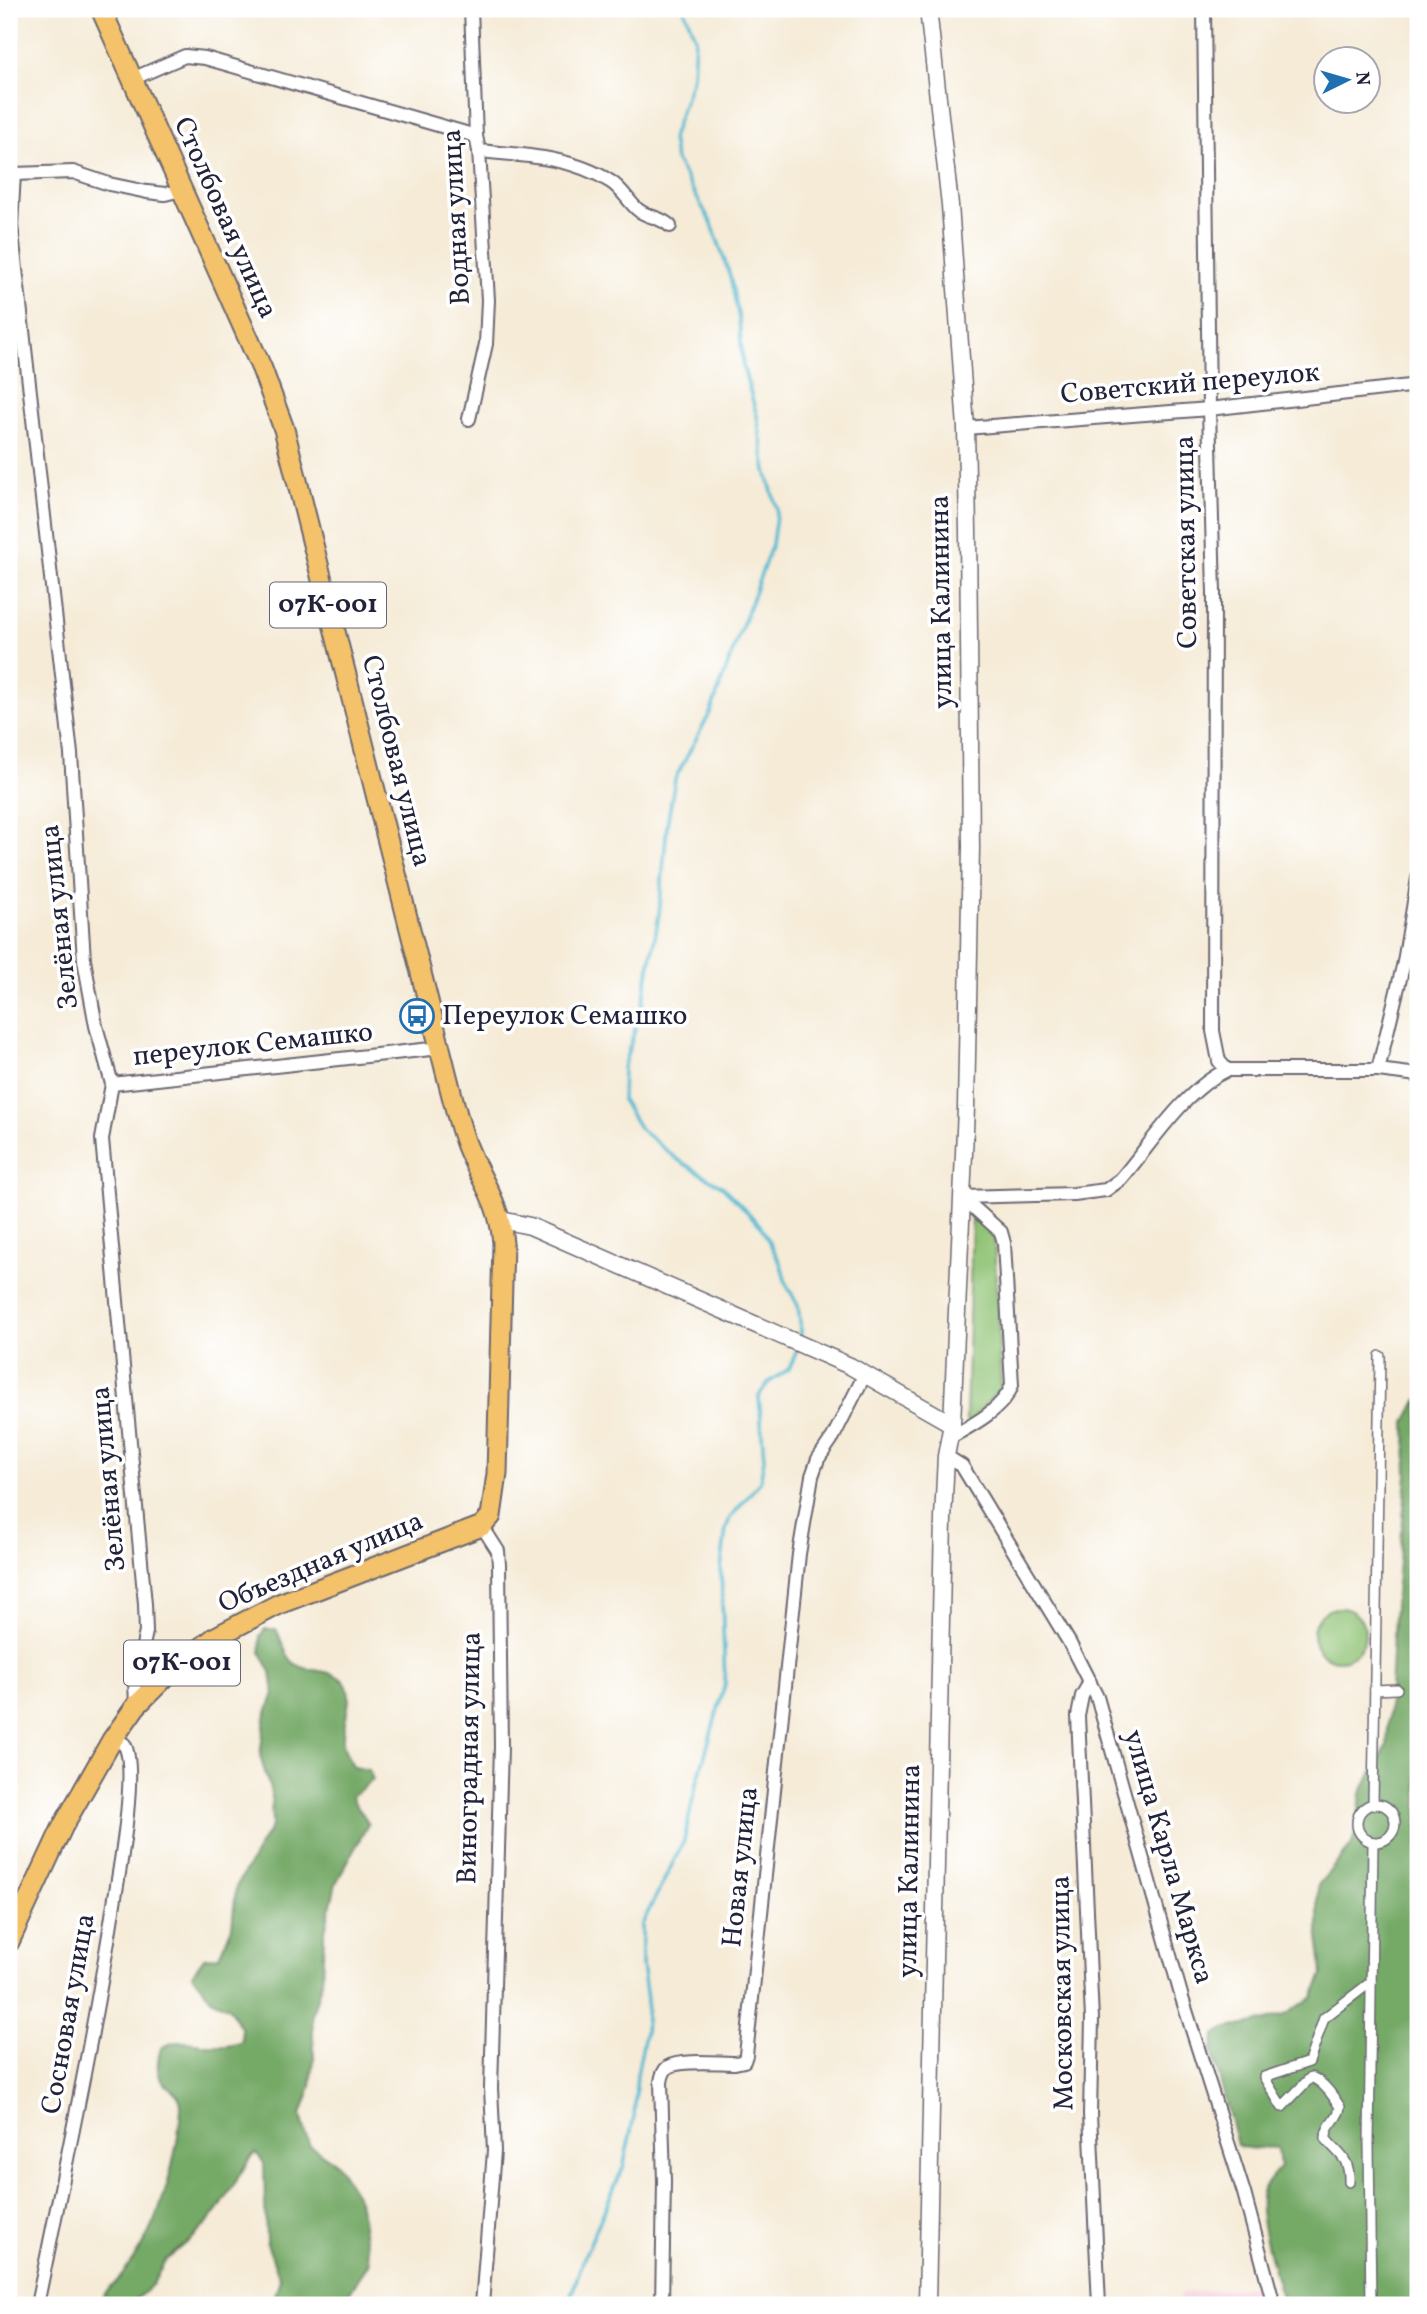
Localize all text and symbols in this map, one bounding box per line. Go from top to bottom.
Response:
north arrow [1312,46,1382,116]
text: N [1348,71,1376,87]
street label: Столбовая улица [163,111,287,325]
street label: Водная улица [433,128,481,306]
street label: Советский переулок [1059,353,1321,415]
street label: Советская улица [1166,435,1208,649]
street label: улица Калинина [921,495,963,709]
road number: 07К-001 [270,582,386,628]
street label: Столбовая улица [351,651,441,871]
street label: Зелёная улица [31,822,89,1012]
bus stop icon: Переулок Семашко [398,997,436,1035]
place label: Переулок Семашко [442,997,687,1036]
street label: переулок Семашко [131,1013,375,1077]
street label: Зелёная улица [81,1385,137,1573]
street label: Объездная улица [213,1502,429,1624]
street label: Виноградная улица [448,1631,492,1885]
road number: 07К-001 [124,1640,240,1686]
street label: улица Карла Маркса [1113,1725,1223,1989]
street label: улица Калинина [889,1764,931,1978]
street label: Новая улица [713,1785,769,1949]
street label: Московская улица [1041,1875,1085,2111]
street label: Сосновая улица [32,1911,106,2117]

